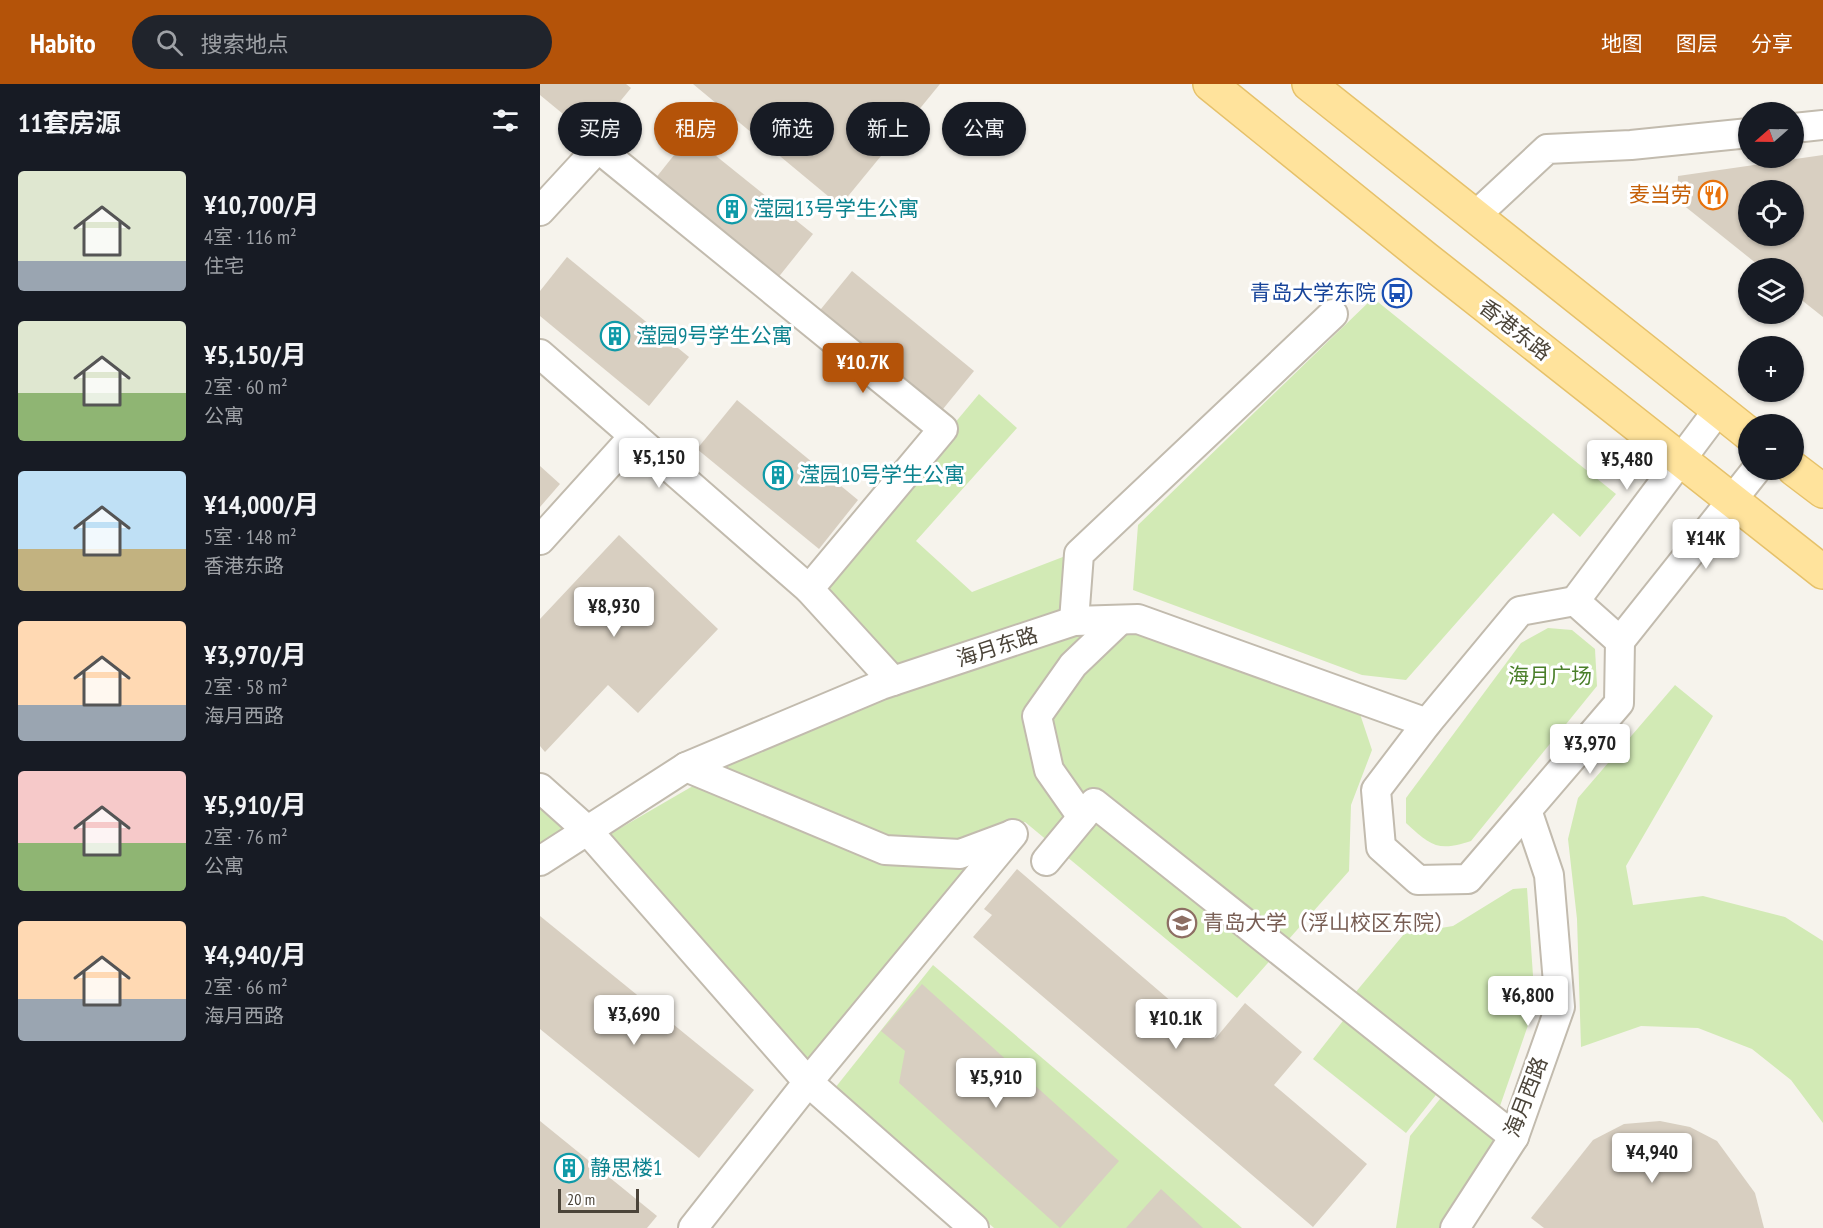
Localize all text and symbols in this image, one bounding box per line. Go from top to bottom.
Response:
search box [132,15,552,69]
text: Habito [30,24,96,61]
icon: search [153,26,186,59]
text: 搜索地点 [201,30,289,58]
text: 地图 [1601,30,1643,57]
text: 图层 [1676,30,1718,57]
text: 分享 [1751,30,1793,57]
chip: 买房 [558,102,642,156]
chip: 租房 [654,102,738,156]
chip: 筛选 [750,102,834,156]
chip: 新上 [846,102,930,156]
chip: 公寓 [942,102,1026,156]
north arrow [1738,102,1804,168]
map controls [1738,102,1804,480]
icon: filters [489,104,522,137]
text: 11套房源 [18,106,121,139]
restaurant icon: 麦当劳 [1697,179,1729,211]
button: locate [1738,180,1804,246]
place label: 麦当劳 [1629,181,1692,208]
text: ¥10,700/月 [204,188,319,221]
building icon: 滢园13号学生公寓 [716,193,748,225]
icon: home [66,195,138,267]
place label: 滢园13号学生公寓 [753,195,919,222]
text: 4室 · 116 m² [204,224,297,250]
text: 住宅 [204,253,244,279]
button: layers [1738,258,1804,324]
bus stop icon: 青岛大学东院 [1381,277,1413,309]
place label: 青岛大学东院 [1250,279,1376,306]
street label: 香港东路 [1474,293,1557,366]
building icon: 滢园9号学生公寓 [599,320,631,352]
place label: 滢园9号学生公寓 [636,322,792,349]
button: + [1738,336,1804,402]
text: ¥5,150/月 [204,338,307,371]
pin: ¥10.7K [814,343,912,394]
icon: home [66,345,138,417]
text: ¥10.7K [837,349,889,375]
text: 2室 · 60 m² [204,374,288,400]
text: 公寓 [204,403,244,429]
button: − [1738,414,1804,480]
pin: ¥5,150 [610,438,708,489]
pin: ¥5,480 [1578,440,1676,491]
text: ¥5,150 [633,444,685,470]
text: ¥5,480 [1601,446,1653,472]
building icon: 滢园10号学生公寓 [762,459,794,491]
place label: 滢园10号学生公寓 [799,461,965,488]
text: ¥14,000/月 [204,488,319,521]
icon: home [66,495,138,567]
pin: ¥14K [1670,519,1742,570]
text: 5室 · 148 m² [204,524,297,550]
text: ¥14K [1686,525,1726,551]
text: 香港东路 [204,553,284,579]
pin: ¥8,930 [565,587,663,638]
text: ¥8,930 [588,593,640,619]
street label: 海月东路 [953,621,1041,672]
text: ¥3,970/月 [204,638,307,671]
icon: home [66,645,138,717]
park label: 海月广场 [1508,662,1592,689]
text: 2室 · 58 m² [204,674,288,700]
text: 海月西路 [204,703,284,729]
pin: ¥3,970 [1541,724,1639,775]
text: ¥3,970 [1564,730,1616,756]
text: ¥5,910/月 [204,788,307,821]
icon: home [66,795,138,867]
text: 2室 · 76 m² [204,824,288,850]
text: 公寓 [204,853,244,879]
school or university icon: 青岛大学（浮山校区东院） [1166,907,1198,939]
place label: 青岛大学（浮山校区东院） [1203,909,1455,936]
text: ¥4,940/月 [204,938,307,971]
icon: home [66,945,138,1017]
text: 2室 · 66 m² [204,974,288,1000]
pin: ¥6,800 [1479,976,1577,1027]
text: ¥6,800 [1502,982,1554,1008]
pin: ¥3,690 [585,995,683,1046]
pin: ¥10.1K [1127,999,1225,1050]
text: ¥3,690 [608,1001,660,1027]
text: 海月西路 [204,1003,284,1029]
text: ¥10.1K [1150,1005,1202,1031]
street label: 海月西路 [1498,1053,1553,1141]
pin: ¥5,910 [947,1058,1045,1109]
text: ¥5,910 [970,1064,1022,1090]
pin: ¥4,940 [1603,1133,1701,1184]
text: ¥4,940 [1626,1139,1678,1165]
building icon: 静思楼1 [553,1152,585,1184]
place label: 静思楼1 [590,1154,662,1181]
scale bar [558,1186,639,1214]
text: 20 m [567,1189,595,1209]

